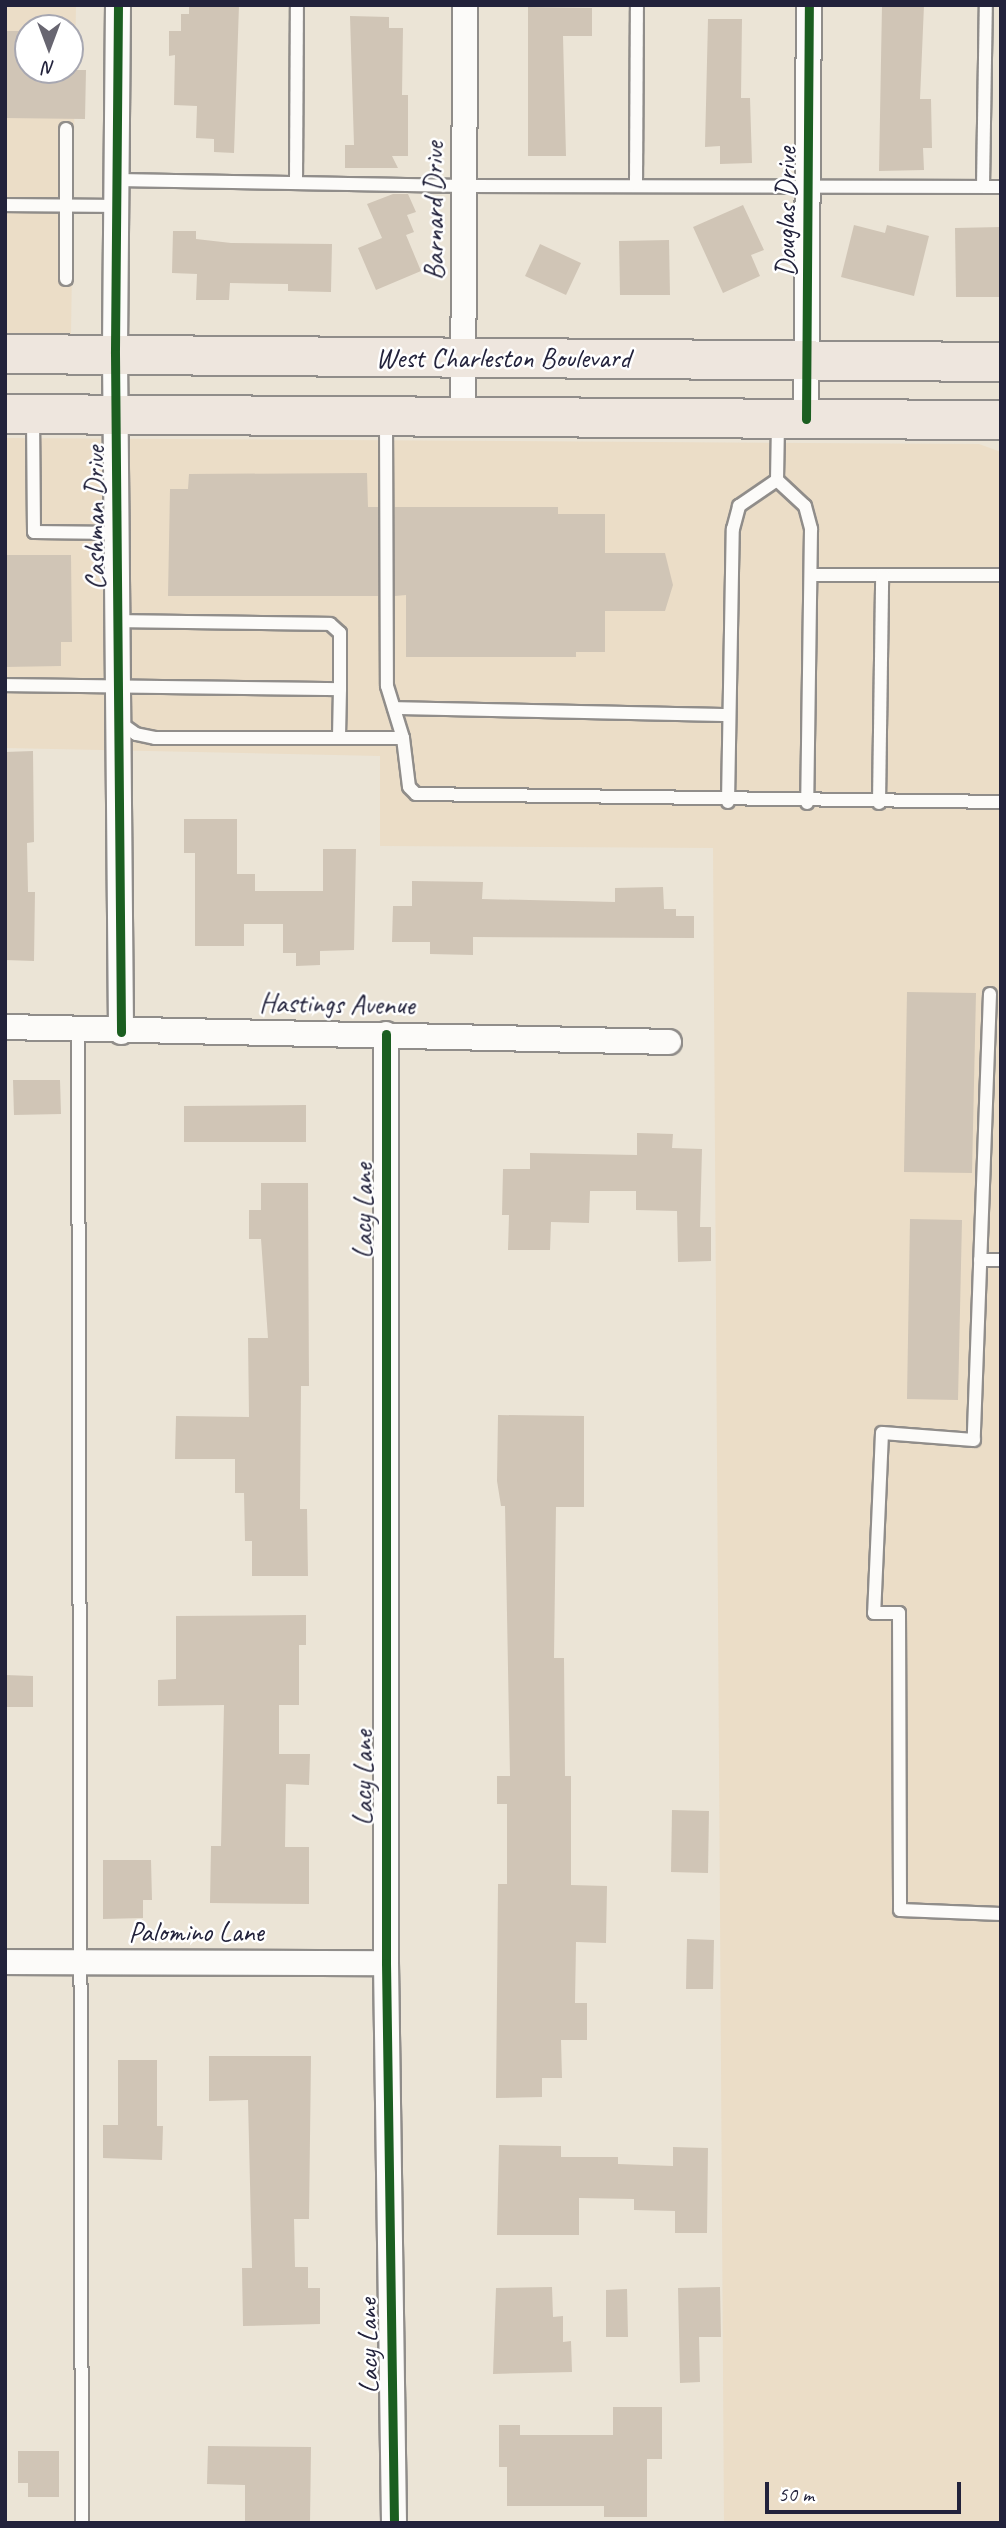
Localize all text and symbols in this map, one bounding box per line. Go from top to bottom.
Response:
north arrow [14,14,84,84]
text: N [43,56,55,80]
street label: Barnard Drive [417,142,451,280]
street label: Douglas Drive [769,147,803,277]
street label: West Charleston Boulevard [375,341,631,375]
street label: Cashman Drive [78,446,112,590]
street label: Hastings Avenue [259,986,415,1022]
street label: Lacy Lane [346,1163,380,1259]
street label: Lacy Lane [346,1730,380,1826]
street label: Palomino Lane [128,1915,264,1949]
street label: Lacy Lane [350,2298,386,2394]
scale bar [768,2468,964,2512]
text: 50 m [778,2481,814,2507]

